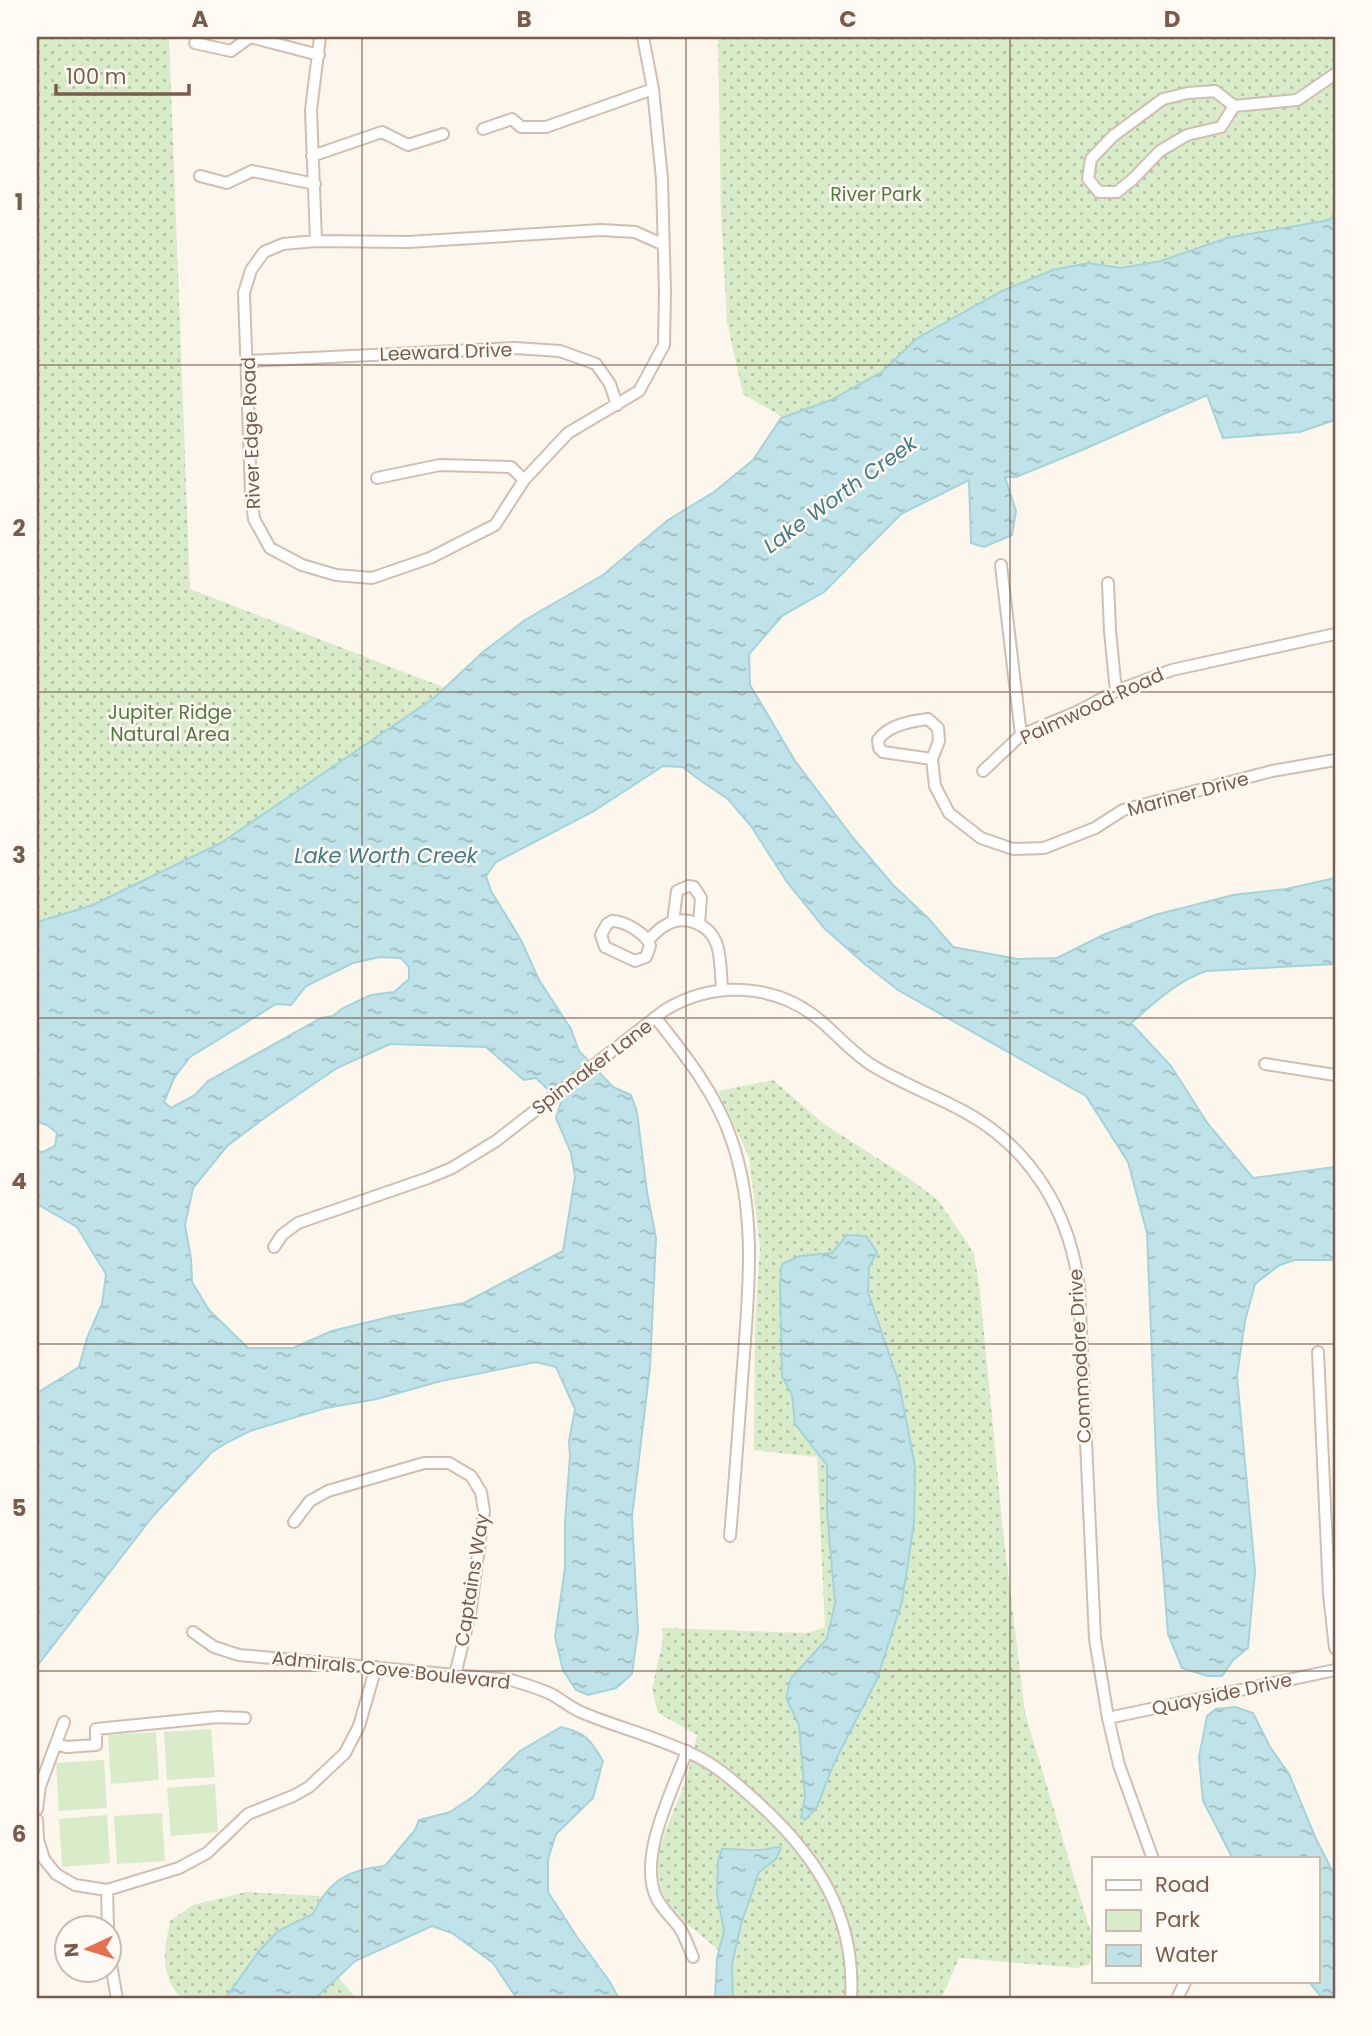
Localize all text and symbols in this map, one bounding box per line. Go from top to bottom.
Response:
text: A [192,3,209,35]
text: B [516,3,532,35]
text: C [839,3,857,35]
text: D [1164,3,1180,35]
scale bar [56,52,189,96]
text: 100 m [66,62,126,91]
park label: River Park [830,181,922,208]
text: 1 [15,186,23,218]
street label: Leeward Drive [379,336,513,368]
street label: River Edge Road [235,356,267,510]
water label: Lake Worth Creek [757,428,924,560]
text: 2 [12,512,26,544]
street label: Palmwood Road [1016,661,1168,751]
park label: Jupiter Ridge Natural Area [108,699,232,748]
street label: Mariner Drive [1124,765,1252,823]
text: 3 [12,839,26,871]
water label: Lake Worth Creek [294,841,479,870]
street label: Spinnaker Lane [526,1013,658,1121]
text: 4 [11,1165,27,1197]
street label: Commodore Drive [1062,1268,1098,1444]
text: 5 [12,1492,26,1524]
street label: Captains Way [448,1511,496,1648]
street label: Admirals Cove Boulevard [270,1644,512,1696]
street label: Quayside Drive [1149,1666,1295,1722]
text: 6 [12,1818,26,1850]
legend [1092,1857,1320,1983]
text: Road [1155,1870,1210,1899]
text: Park [1155,1905,1200,1934]
north arrow [52,1913,122,1983]
text: Water [1155,1940,1218,1969]
text: N [58,1942,86,1958]

